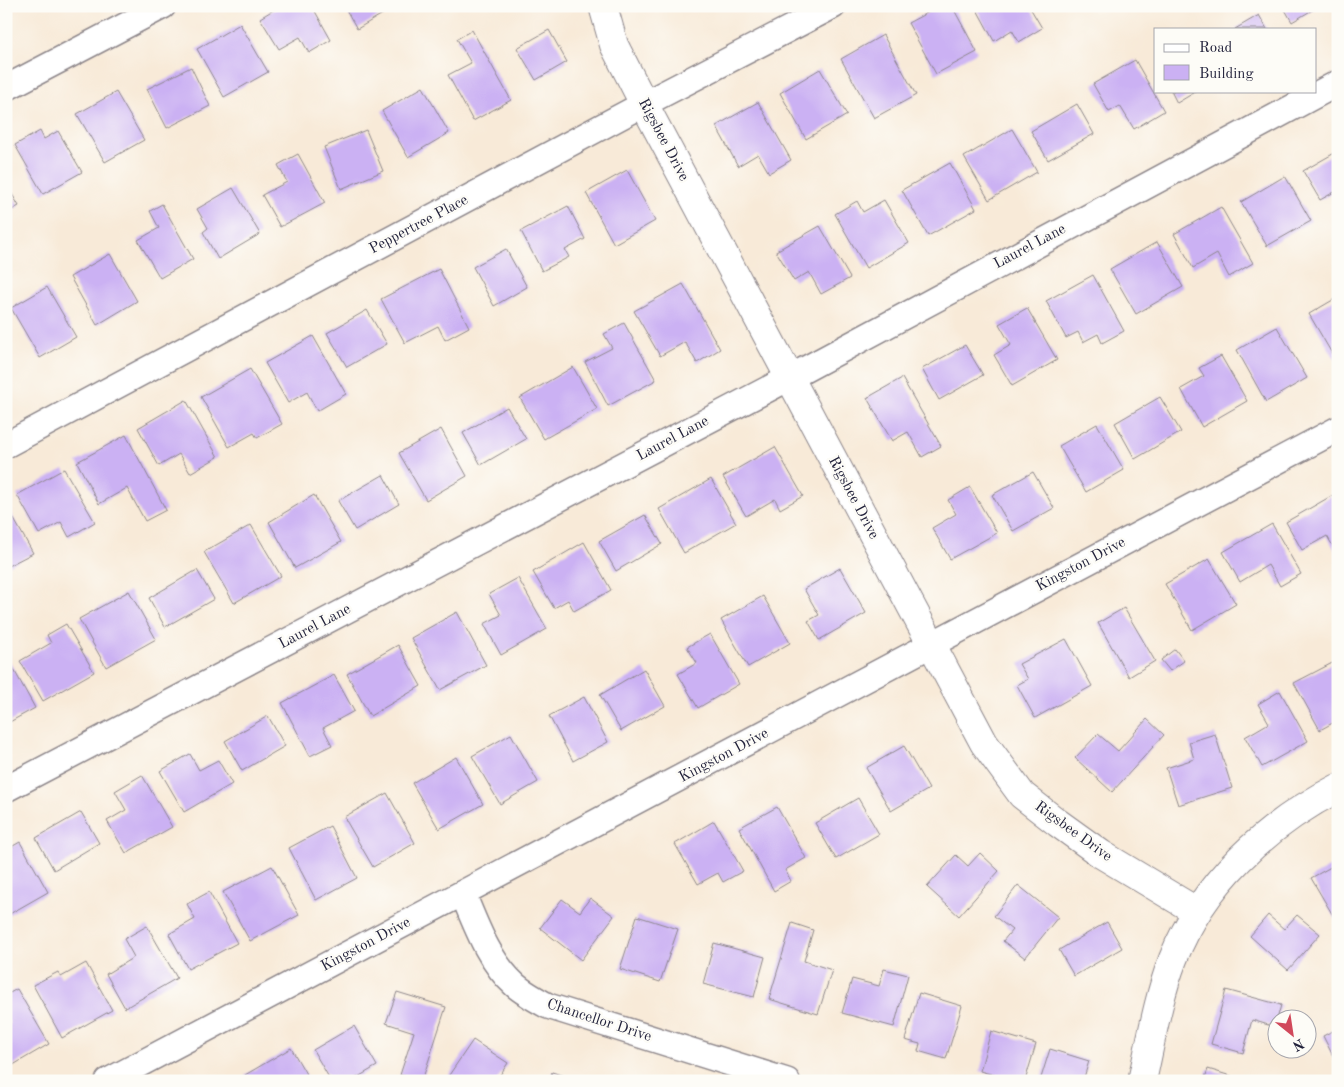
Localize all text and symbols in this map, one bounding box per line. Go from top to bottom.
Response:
legend [1154,28,1316,92]
text: Road [1199,41,1233,56]
text: Building [1199,67,1254,82]
street label: Rigsbee Drive [635,96,691,184]
street label: Peppertree Place [367,193,471,257]
street label: Laurel Lane [991,222,1069,272]
street label: Laurel Lane [634,414,712,464]
street label: Rigsbee Drive [825,454,881,542]
street label: Kingston Drive [1034,535,1128,595]
street label: Laurel Lane [276,602,354,652]
street label: Kingston Drive [677,726,771,786]
street label: Rigsbee Drive [1032,799,1114,865]
street label: Kingston Drive [319,915,413,975]
street label: Chancellor Drive [545,997,653,1045]
north arrow [1266,1010,1316,1060]
text: N [1290,1036,1306,1053]

